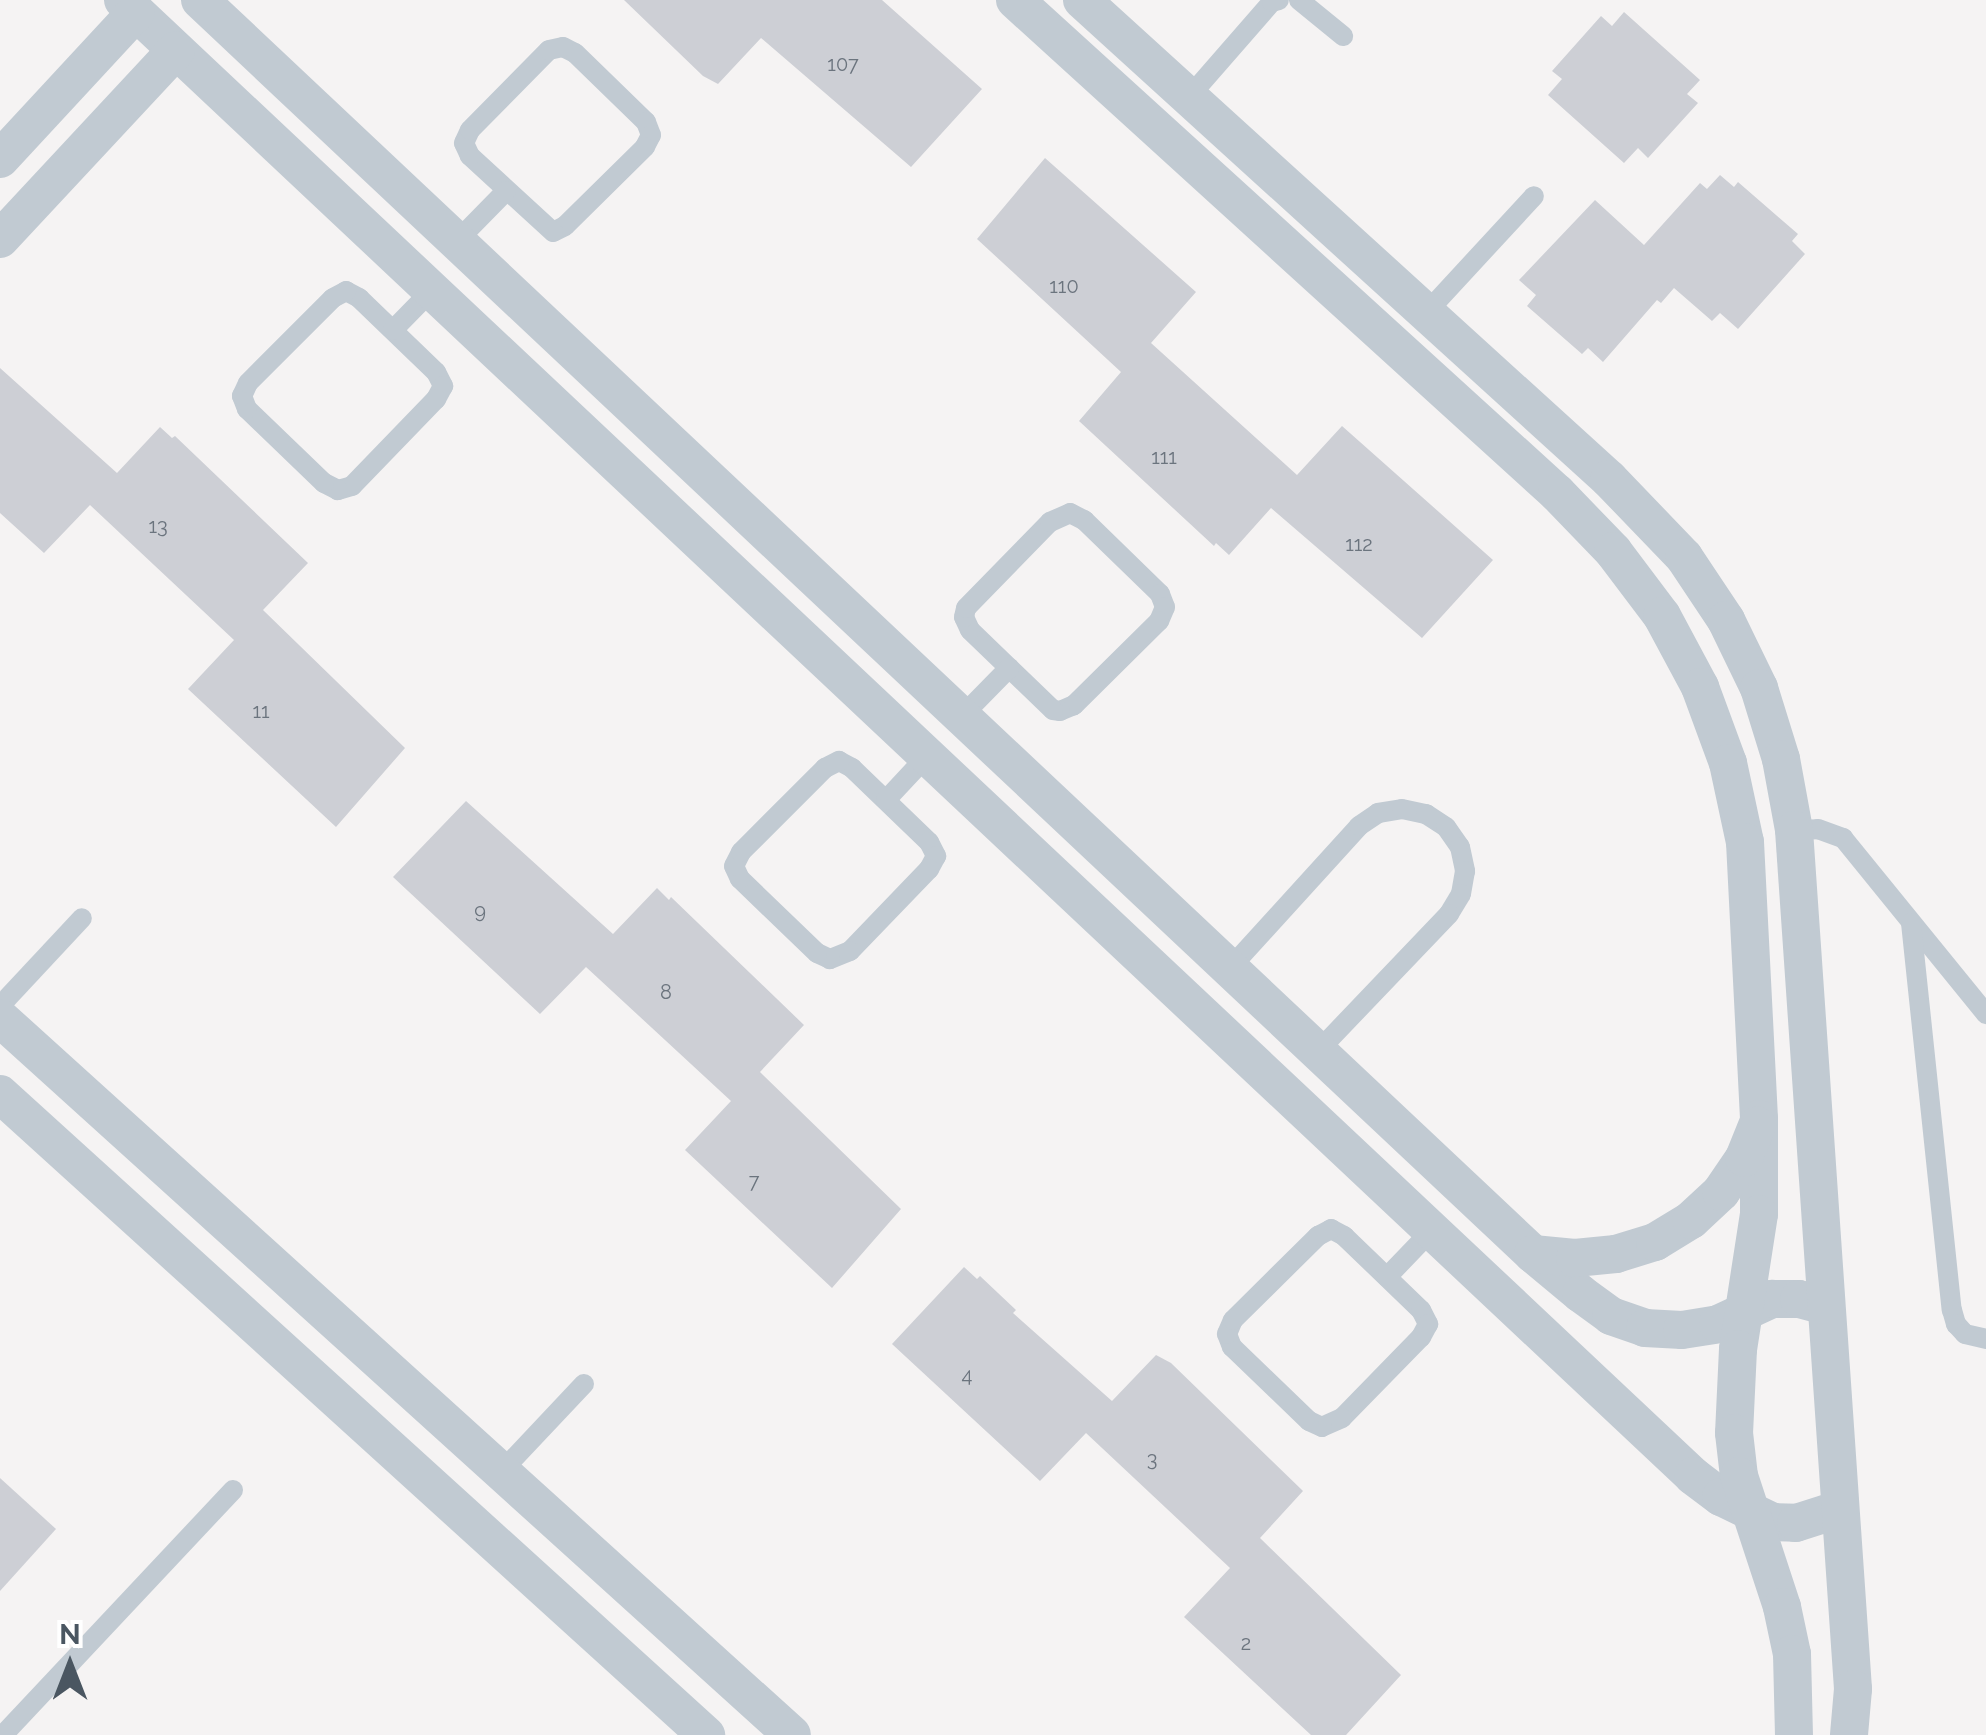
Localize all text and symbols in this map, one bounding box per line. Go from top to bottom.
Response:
house number: 107 [827,52,859,76]
house number: 110 [1049,274,1079,298]
house number: 111 [1151,445,1177,469]
house number: 13 [148,514,168,538]
house number: 112 [1345,532,1373,556]
house number: 11 [252,699,270,723]
house number: 9 [474,899,486,923]
house number: 8 [660,980,672,1004]
house number: 7 [749,1169,759,1193]
house number: 4 [962,1363,972,1387]
house number: 3 [1147,1447,1157,1471]
north arrow [20,1615,120,1715]
text: N [59,1618,81,1651]
house number: 2 [1241,1631,1251,1655]

